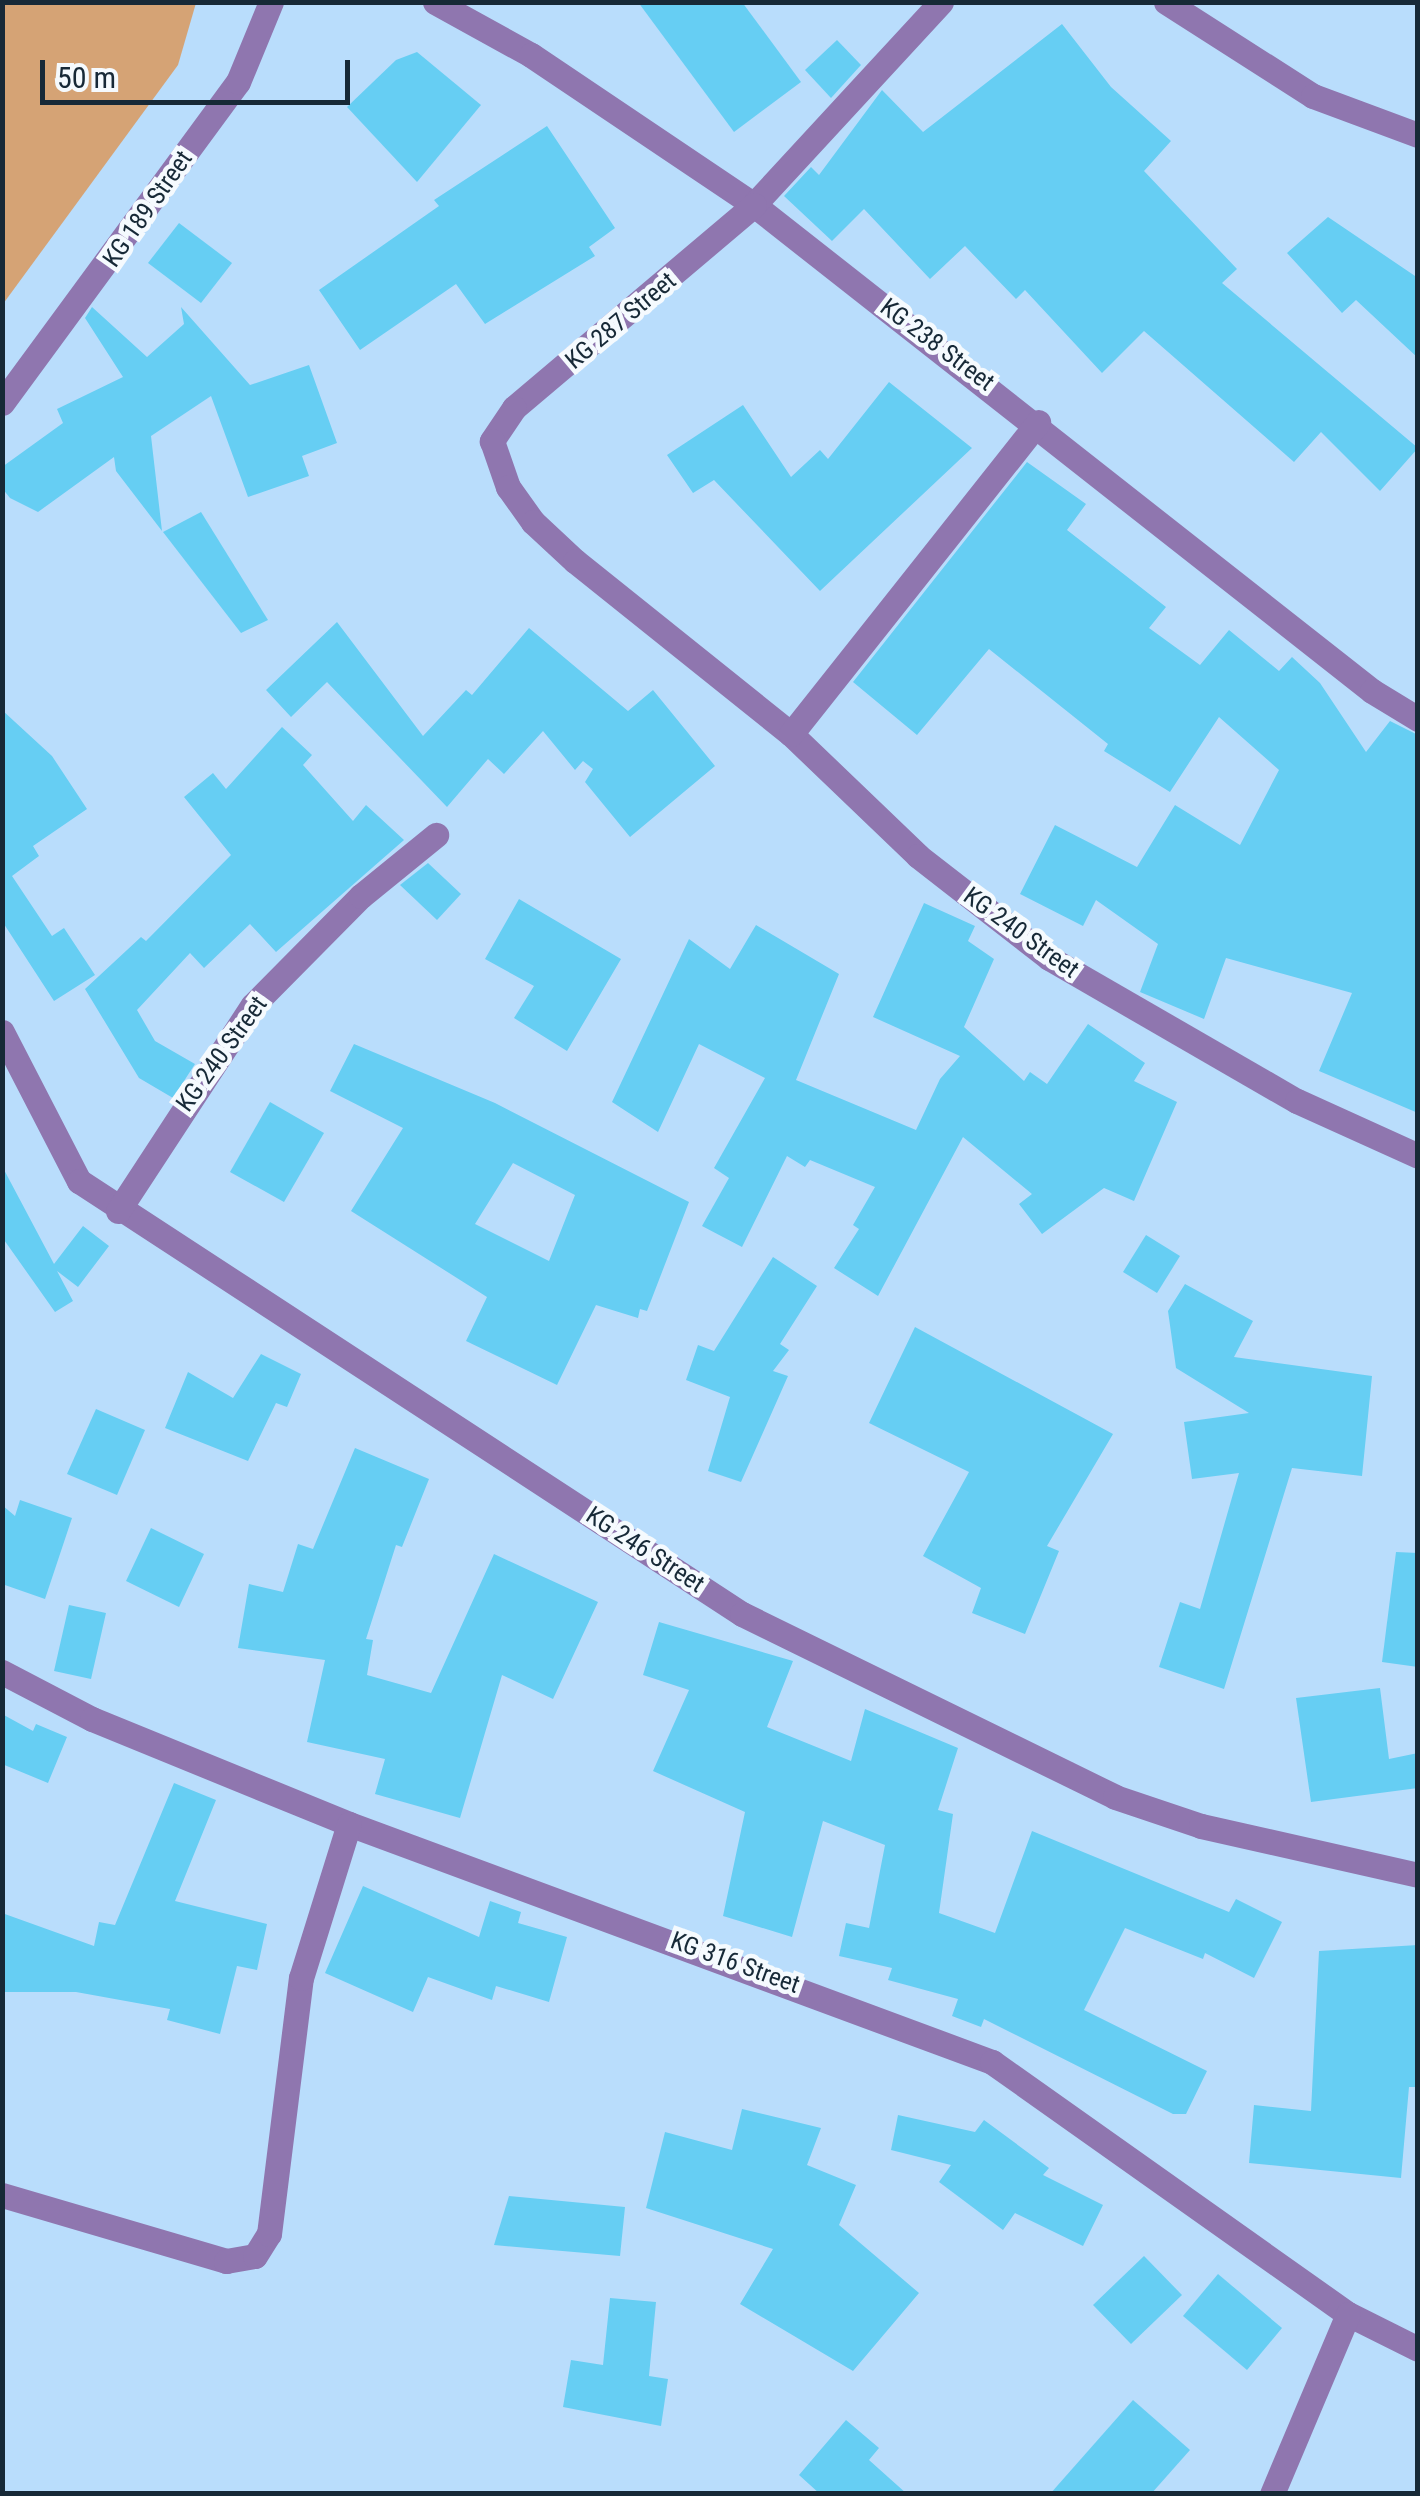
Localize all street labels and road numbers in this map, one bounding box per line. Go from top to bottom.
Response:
street label: KG 189 Street [97,145,199,273]
street label: KG 287 Street [560,266,682,376]
street label: KG 238 Street [874,292,1000,398]
street label: KG 240 Street [958,881,1084,985]
street label: KG 240 Street [170,991,274,1117]
street label: KG 246 Street [580,1501,710,1599]
street label: KG 316 Street [666,1926,804,2000]

